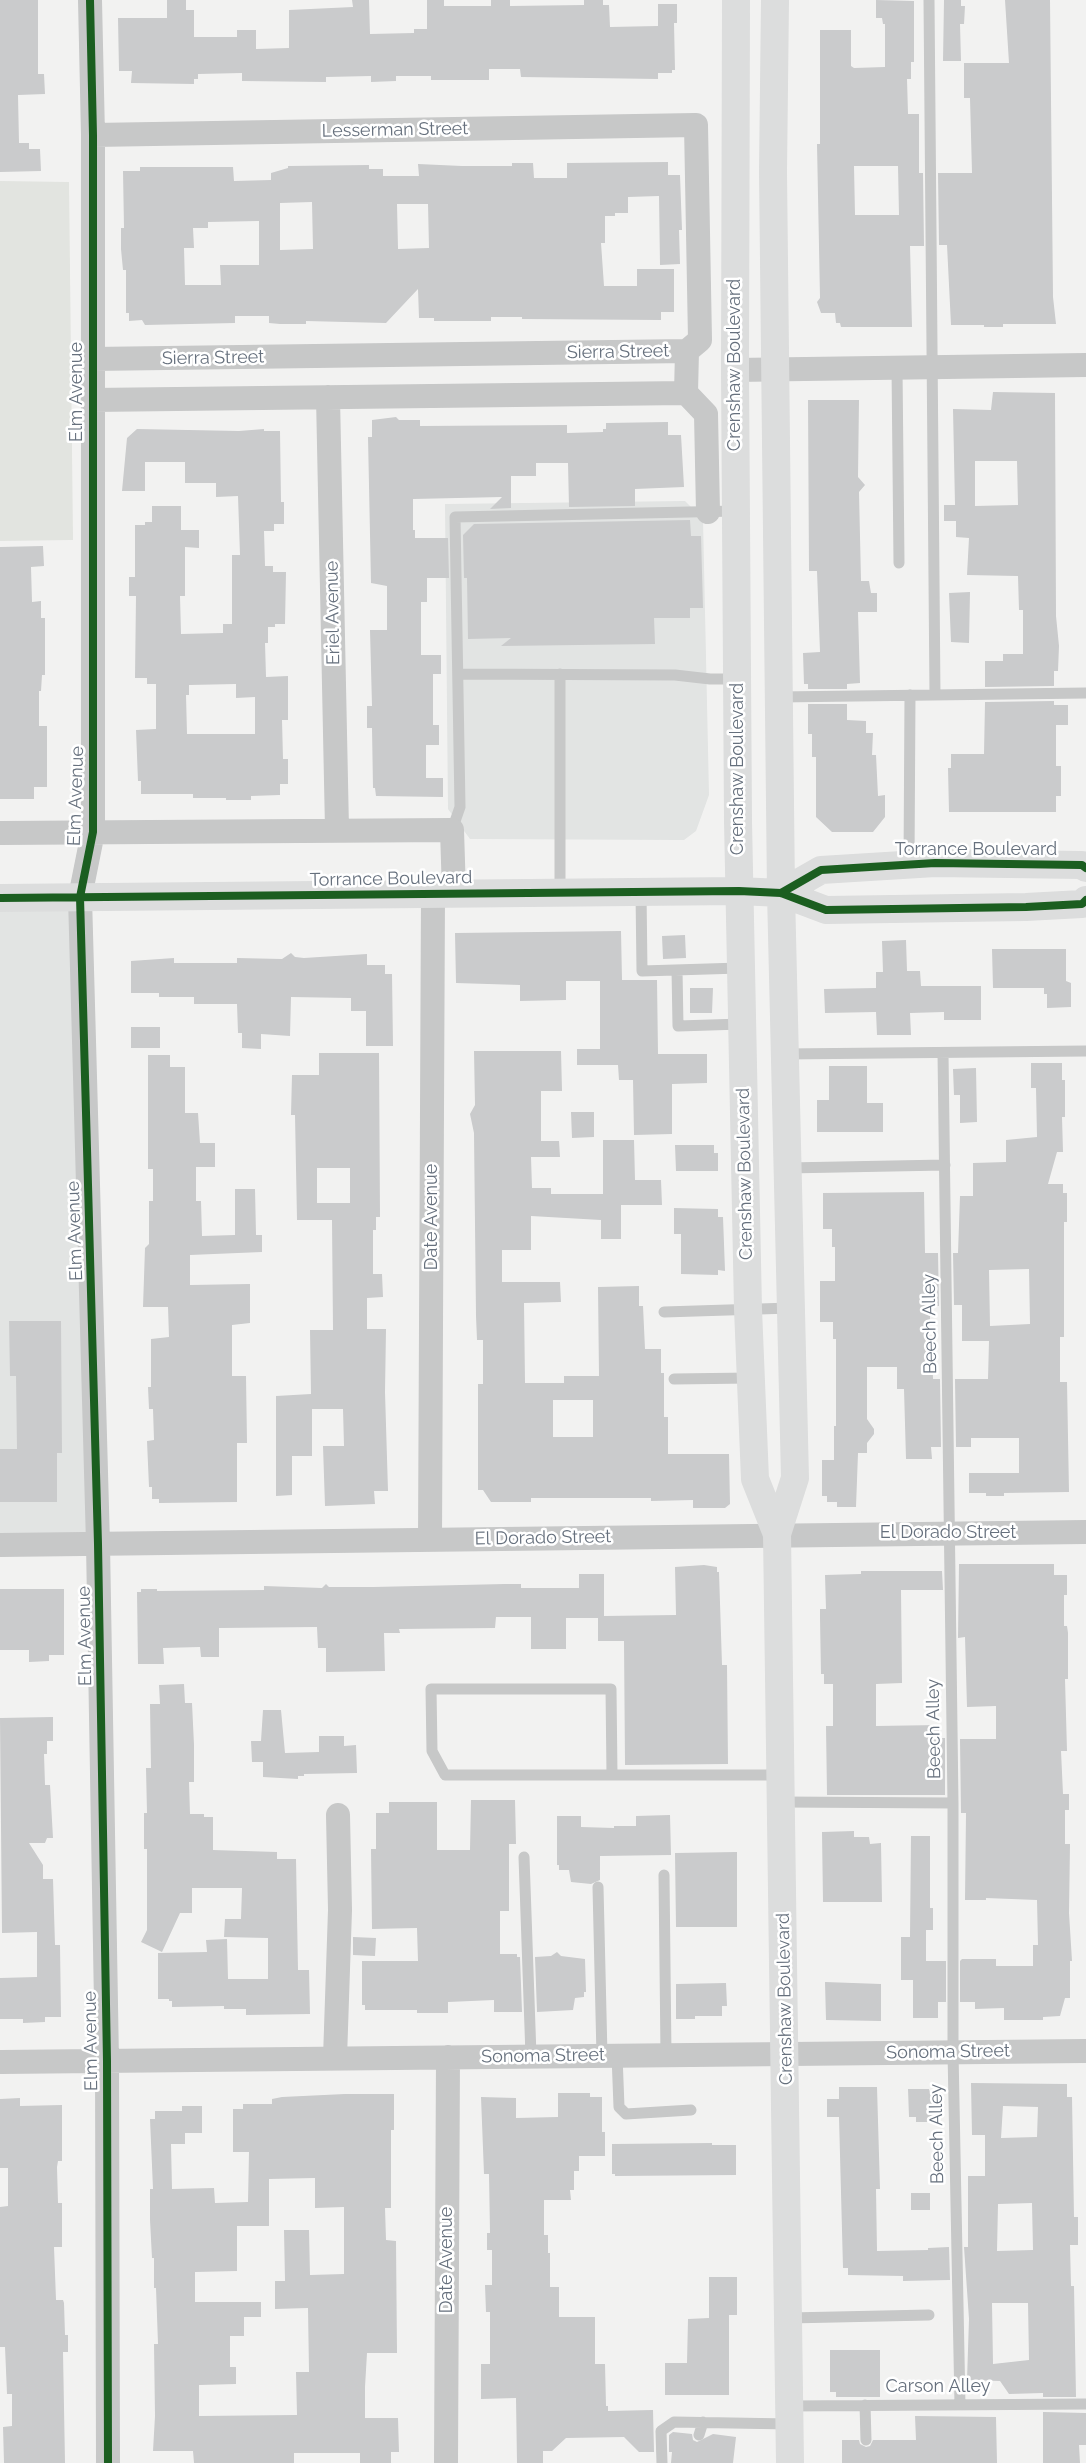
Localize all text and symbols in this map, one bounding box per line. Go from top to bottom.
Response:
street label: Lesserman Street [322,118,468,142]
street label: Crenshaw Boulevard [724,279,746,451]
street label: Sierra Street [567,340,669,364]
street label: Elm Avenue [66,342,88,442]
street label: Sierra Street [162,346,264,370]
street label: Eriel Avenue [321,561,345,665]
street label: Crenshaw Boulevard [727,683,749,855]
street label: Elm Avenue [63,746,89,846]
street label: Torrance Boulevard [895,839,1057,861]
street label: Torrance Boulevard [310,867,472,891]
street label: Crenshaw Boulevard [733,1088,757,1260]
street label: Date Avenue [421,1164,443,1270]
street label: Elm Avenue [62,1181,88,1281]
street label: Beech Alley [918,1274,942,1374]
street label: El Dorado Street [880,1522,1016,1544]
street label: El Dorado Street [475,1526,611,1550]
street label: Elm Avenue [73,1586,97,1686]
street label: Beech Alley [922,1679,946,1779]
street label: Crenshaw Boulevard [773,1913,797,2085]
street label: Elm Avenue [79,1991,103,2091]
street label: Sonoma Street [886,2040,1010,2064]
street label: Sonoma Street [481,2044,605,2068]
street label: Beech Alley [925,2084,949,2184]
street label: Date Avenue [436,2207,458,2313]
street label: Carson Alley [886,2376,990,2398]

